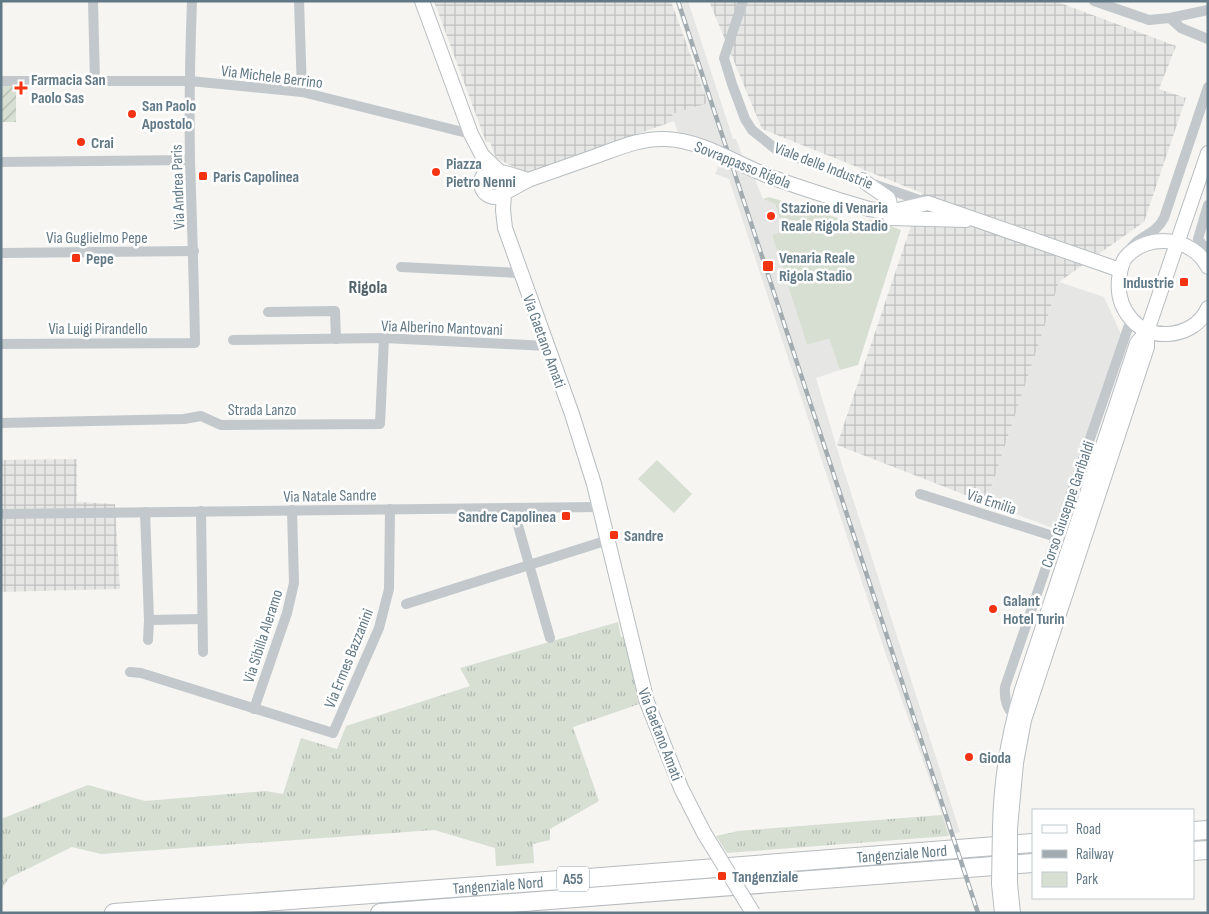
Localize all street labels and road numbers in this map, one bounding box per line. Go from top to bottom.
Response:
street label: Via Michele Berrino [220,62,324,93]
street label: Sovrappasso Rigola [691,137,793,193]
street label: Viale delle Industrie [771,139,876,194]
street label: Via Andrea Paris [168,144,189,230]
street label: Via Guglielmo Pepe [46,229,148,248]
street label: Via Gaetano Amati [518,292,569,391]
street label: Via Alberino Mantovani [381,317,503,340]
street label: Via Luigi Pirandello [48,320,148,339]
street label: Strada Lanzo [228,401,296,420]
street label: Corso Giuseppe Garibaldi [1038,439,1099,570]
street label: Via Emilia [964,485,1019,519]
street label: Via Natale Sandre [283,486,377,507]
street label: Via Sibilla Aleramo [239,587,287,685]
street label: Via Ermes Bazzanini [321,606,378,711]
street label: Via Gaetano Amati [633,685,686,784]
street label: Tangenziale Nord [856,842,948,868]
road number: A55 [557,866,589,892]
street label: Tangenziale Nord [452,873,544,899]

